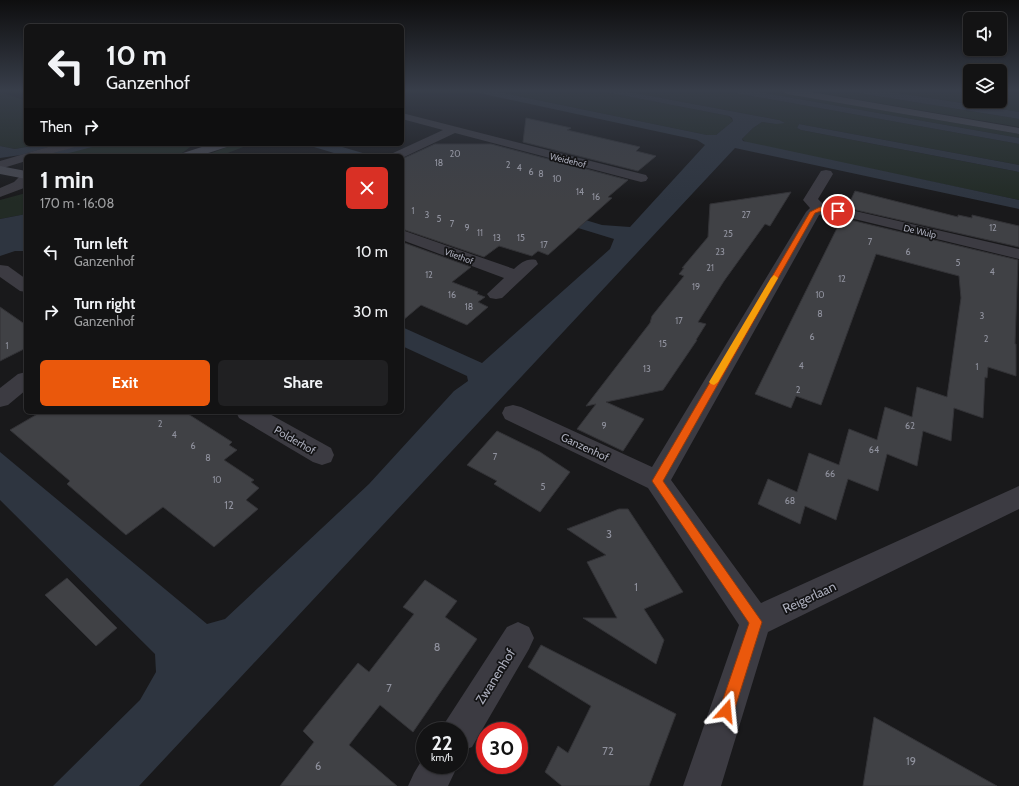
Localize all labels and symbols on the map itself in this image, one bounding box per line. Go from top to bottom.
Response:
house number: 20 [450,148,461,159]
street label: Weidehof [549,150,587,170]
house number: 18 [435,157,443,168]
house number: 2 [506,159,511,170]
house number: 4 [516,162,522,173]
house number: 6 [528,166,534,177]
house number: 8 [538,168,544,179]
house number: 10 [552,173,562,184]
house number: 14 [576,186,584,197]
house number: 16 [592,191,600,202]
pin [821,194,855,228]
house number: 1 [412,205,415,216]
house number: 3 [425,209,430,220]
house number: 27 [741,209,751,220]
house number: 5 [437,213,442,224]
house number: 7 [450,218,455,229]
house number: 9 [464,222,470,233]
street label: De Wulp [903,222,937,240]
house number: 12 [989,222,997,233]
house number: 11 [477,227,483,238]
house number: 25 [723,228,733,239]
house number: 13 [493,232,501,243]
house number: 15 [517,232,525,243]
house number: 7 [868,236,873,247]
house number: 17 [540,239,548,250]
street label: Vliethof [443,246,475,266]
house number: 23 [715,246,725,257]
house number: 6 [905,246,911,257]
house number: 5 [956,257,961,268]
house number: 21 [706,262,714,273]
house number: 4 [989,266,995,277]
house number: 12 [425,269,433,280]
house number: 12 [838,273,846,284]
house number: 19 [692,281,700,292]
house number: 16 [448,289,456,300]
house number: 10 [815,289,825,300]
house number: 18 [465,301,473,312]
house number: 8 [817,308,823,319]
house number: 3 [980,310,985,321]
house number: 17 [675,315,683,326]
house number: 6 [809,331,815,342]
house number: 2 [984,333,989,344]
house number: 15 [659,338,667,349]
house number: 1 [6,340,9,351]
house number: 4 [798,360,804,371]
house number: 1 [976,361,979,372]
house number: 13 [643,363,651,374]
house number: 2 [796,384,801,395]
house number: 2 [158,418,163,429]
house number: 9 [601,420,607,431]
house number: 62 [905,420,915,431]
street label: Polderhof [272,423,319,458]
house number: 4 [171,429,177,440]
street label: Ganzenhof [559,430,612,464]
house number: 6 [190,440,196,451]
house number: 64 [869,444,879,455]
house number: 7 [493,451,498,462]
house number: 8 [205,452,211,463]
house number: 66 [825,468,835,479]
house number: 10 [212,474,222,485]
house number: 5 [541,481,546,492]
house number: 68 [785,495,795,506]
house number: 12 [224,498,234,512]
house number: 3 [606,527,612,541]
street label: Reigerlaan [780,578,838,616]
house number: 1 [634,580,638,594]
house number: 8 [434,640,440,654]
street label: Zwanenhof [472,645,519,707]
house number: 7 [386,681,392,695]
position arrow [705,690,747,732]
speed limit sign: 30 [476,722,528,774]
house number: 72 [602,744,614,758]
house number: 19 [906,754,916,768]
house number: 6 [315,759,321,773]

